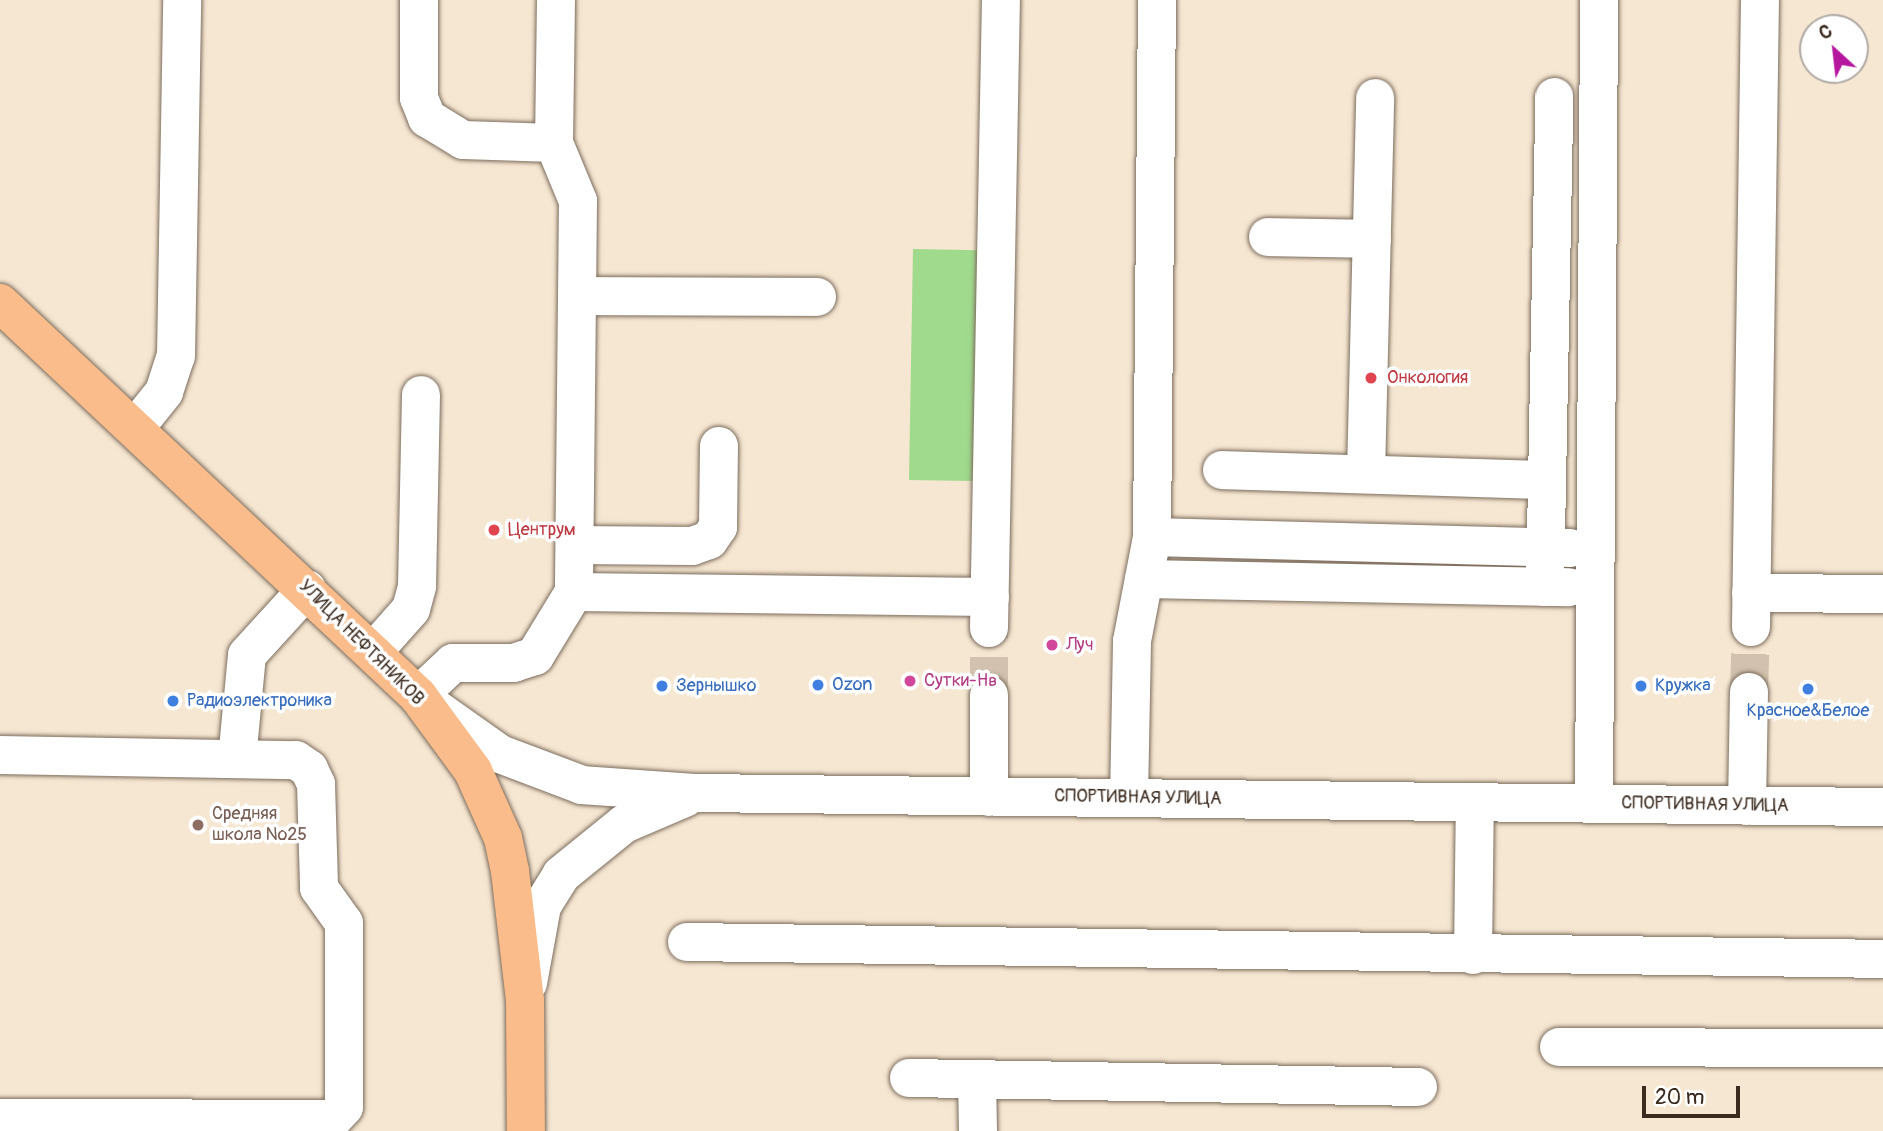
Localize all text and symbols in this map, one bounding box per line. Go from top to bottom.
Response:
north arrow [1799,14,1869,84]
text: С [1815,19,1836,45]
place label: Онкология [1387,367,1468,389]
marker: Онкология [1361,368,1381,388]
place label: Центрум [508,519,576,541]
marker: Центрум [486,522,502,538]
street label: УЛИЦА НЕФТЯНИКОВ [294,576,428,710]
place label: Луч [1066,634,1094,656]
marker: Луч [1044,637,1060,653]
place label: Сутки-Нв [924,670,997,692]
marker: Сутки-Нв [902,673,918,689]
place label: Ozon [832,674,872,696]
place label: Зернышко [676,675,756,697]
place label: Кружка [1655,675,1711,697]
marker: Ozon [810,677,826,693]
marker: Зернышко [654,678,670,694]
marker: Кружка [1633,678,1649,694]
marker: Красное&Белое [1800,681,1816,697]
place label: Радиоэлектроника [187,690,332,712]
marker: Радиоэлектроника [165,693,181,709]
place label: Красное&Белое [1747,700,1869,722]
street label: СПОРТИВНАЯ УЛИЦА [1054,786,1222,810]
street label: СПОРТИВНАЯ УЛИЦА [1621,793,1789,817]
place label: Средняя школа №25 [212,804,307,846]
marker: Средняя школа №25 [190,817,206,833]
scale bar [1645,1072,1743,1116]
text: 20 m [1655,1084,1704,1111]

